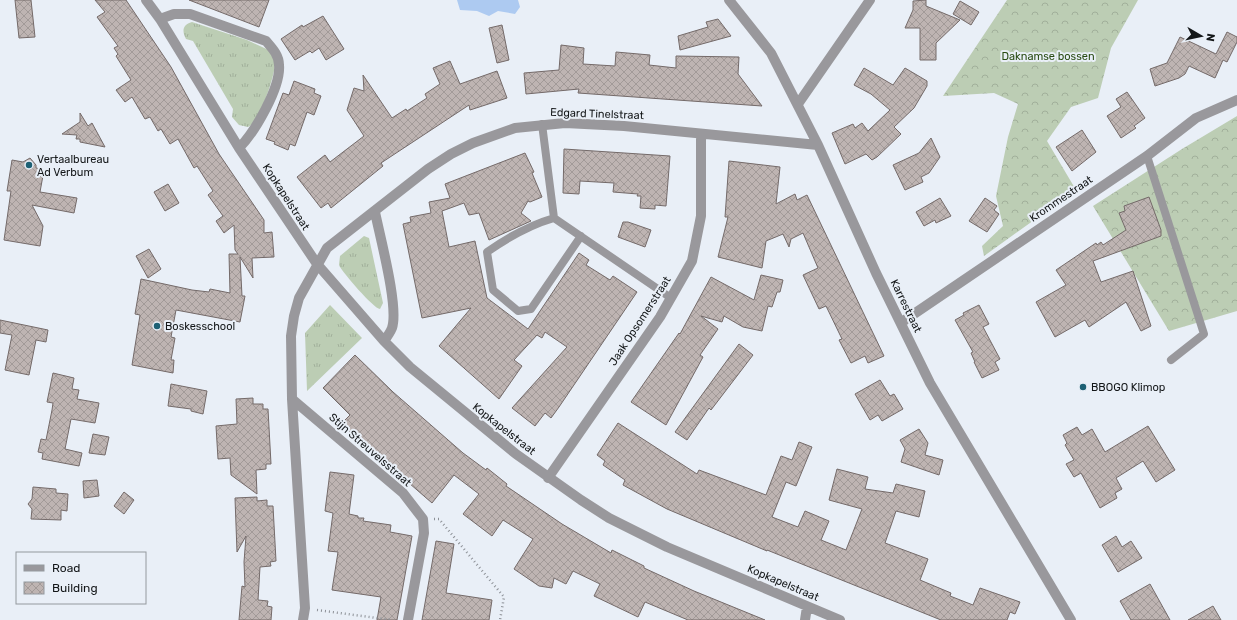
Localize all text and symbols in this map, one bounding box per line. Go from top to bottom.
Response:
north arrow [1181,16,1221,56]
text: N [1203,33,1217,42]
park label: Daknamse bossen [1001,50,1095,63]
street label: Edgard Tinelstraat [550,106,645,122]
place label: Vertaalbureau Ad Verbum [37,153,109,179]
marker: Vertaalbureau Ad Verbum [24,160,34,170]
street label: Kopkapelstraat [260,161,313,233]
street label: Krommestraat [1027,173,1096,225]
street label: Jaak Opsomerstraat [606,273,674,368]
street label: Karrestraat [888,277,925,335]
place label: Boskesschool [165,320,235,333]
marker: Boskesschool [152,321,162,331]
place label: BBOGO Klimop [1091,381,1165,394]
marker: BBOGO Klimop [1078,382,1088,392]
street label: Kopkapelstraat [470,400,539,458]
street label: Stijn Streuvelsstraat [326,411,414,490]
legend [16,552,146,604]
text: Road [52,561,80,575]
street label: Kopkapelstraat [745,562,821,604]
text: Building [52,581,98,595]

